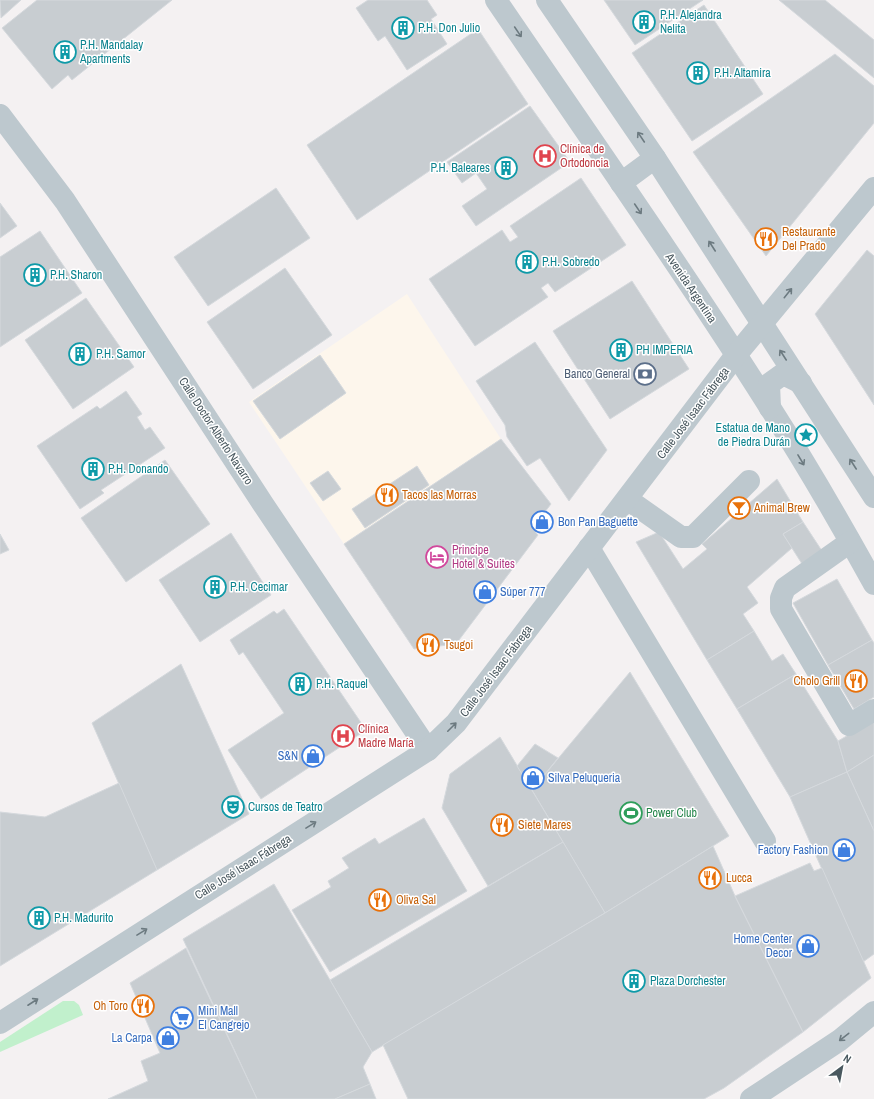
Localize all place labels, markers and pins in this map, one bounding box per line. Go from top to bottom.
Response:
place label: P.H. Alejandra Nelita [660,7,722,37]
building icon: P.H. Alejandra Nelita [631,9,657,35]
building icon: P.H. Don Julio [390,15,416,41]
place label: P.H. Don Julio [418,20,480,36]
place label: P.H. Mandalay Apartments [79,37,143,67]
building icon: P.H. Mandalay Apartments [52,39,78,65]
building icon: P.H. Altamira [685,60,711,86]
place label: P.H. Altamira [714,65,771,81]
place label: Clínica de Ortodoncia [560,141,609,171]
hospital icon: Clínica de Ortodoncia [532,143,558,169]
building icon: P.H. Baleares [493,155,519,181]
place label: P.H. Baleares [431,160,490,176]
place label: Restaurante Del Prado [782,224,836,254]
restaurant icon: Restaurante Del Prado [753,226,779,252]
building icon: P.H. Sobredo [514,249,540,275]
place label: P.H. Sobredo [542,254,600,270]
building icon: P.H. Sharon [22,262,48,288]
place label: P.H. Sharon [50,267,102,283]
building icon: PH IMPERIA [608,337,634,363]
building icon: P.H. Samor [67,341,93,367]
place label: PH IMPERIA [636,342,693,358]
place label: P.H. Samor [96,346,146,362]
bank icon: Banco General [632,361,658,387]
place label: Banco General [564,366,630,382]
place label: Estatua de Mano de Piedra Durán [716,420,790,450]
place icon: Estatua de Mano de Piedra Durán [793,422,819,448]
building icon: P.H. Donando [80,456,106,482]
place label: P.H. Donando [108,461,169,477]
restaurant icon: Tacos las Morras [374,482,400,508]
place label: Tacos las Morras [402,487,477,503]
bar icon: Animal Brew [726,495,752,521]
place label: Animal Brew [753,500,811,516]
shop icon: Bon Pan Baguette [529,509,555,535]
place label: Bon Pan Baguette [558,514,638,530]
place label: Principe Hotel & Suites [452,542,515,572]
hotel icon: Principe Hotel & Suites [424,544,450,570]
building icon: P.H. Cecimar [202,574,228,600]
place label: P.H. Cecimar [230,579,289,595]
shop icon: Súper 777 [472,579,498,605]
place label: Súper 777 [500,584,546,600]
restaurant icon: Tsugoi [415,632,441,658]
place label: Tsugoi [444,637,473,653]
restaurant icon: Cholo Grill [843,668,869,694]
building icon: P.H. Raquel [287,671,313,697]
place label: Cholo Grill [794,673,840,689]
place label: P.H. Raquel [316,676,368,692]
place label: Clínica Madre María [358,721,414,751]
hospital icon: Clínica Madre María [330,723,356,749]
shop icon: S&N [300,743,326,769]
place label: S&N [278,748,298,764]
shop icon: Silva Peluqueria [520,765,546,791]
place label: Silva Peluqueria [548,770,621,786]
theatre icon: Cursos de Teatro [220,794,246,820]
place label: Cursos de Teatro [248,799,323,815]
sports icon: Power Club [618,800,644,826]
place label: Power Club [646,805,697,821]
restaurant icon: Siete Mares [489,812,515,838]
place label: Siete Mares [518,817,571,833]
shop icon: Factory Fashion [831,837,857,863]
place label: Factory Fashion [758,842,828,858]
restaurant icon: Lucca [697,865,723,891]
place label: Lucca [726,870,753,886]
restaurant icon: Oliva Sal [367,887,393,913]
place label: Oliva Sal [396,892,436,908]
building icon: P.H. Madurito [26,905,52,931]
place label: P.H. Madurito [54,910,113,926]
place label: Home Center Decor [733,931,793,961]
shop icon: Home Center Decor [795,933,821,959]
building icon: Plaza Dorchester [621,968,647,994]
place label: Plaza Dorchester [650,973,726,989]
restaurant icon: Oh Toro [130,993,156,1019]
place label: Oh Toro [93,998,128,1014]
place label: Mini Mall El Cangrejo [198,1003,249,1033]
supermarket icon: Mini Mall El Cangrejo [169,1005,195,1031]
shop icon: La Carpa [155,1025,181,1051]
place label: La Carpa [112,1030,153,1046]

